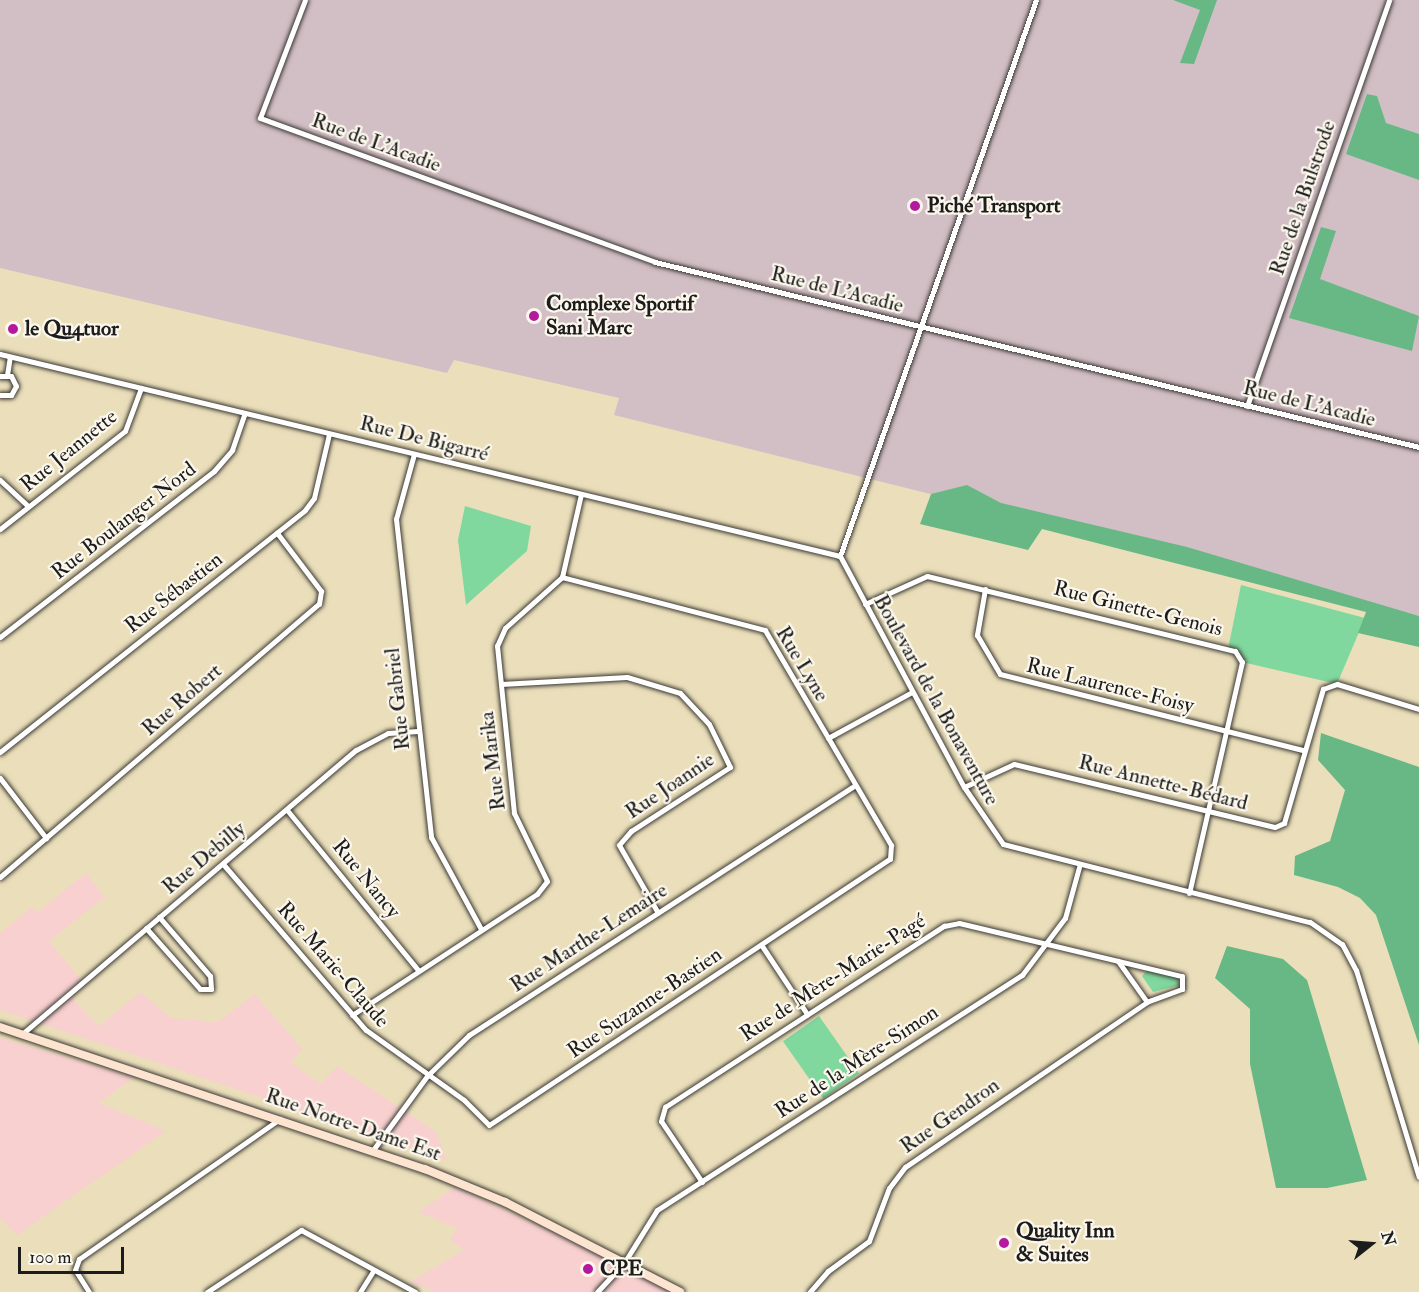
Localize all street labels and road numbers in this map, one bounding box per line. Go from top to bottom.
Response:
street label: Rue de L'Acadie [308,108,444,178]
street label: Rue de la Bulstrode [1265,117,1341,279]
street label: Rue de L'Acadie [768,261,906,319]
street label: Rue de L'Acadie [1240,375,1378,433]
street label: Rue Jeannette [16,404,122,498]
street label: Rue De Bigarré [357,411,491,467]
street label: Rue Boulanger Nord [47,457,201,585]
street label: Rue Sébastien [120,547,228,639]
street label: Rue Ginette-Genois [1051,576,1225,642]
street label: Boulevard de la Bonaventure [868,591,1004,809]
street label: Rue Lyne [770,622,834,706]
street label: Rue Gabriel [380,647,416,751]
street label: Rue Laurence-Foisy [1024,653,1196,719]
street label: Rue Robert [137,658,227,742]
street label: Rue Marika [474,710,512,812]
street label: Rue Joannie [621,747,719,825]
street label: Rue Annette-Bédard [1076,750,1250,816]
street label: Rue Debilly [157,816,251,900]
street label: Rue Nancy [327,834,405,924]
street label: Rue Marthe-Lemaire [506,878,672,998]
street label: Rue Marie-Claude [272,897,394,1033]
street label: Rue de Mère-Marie-Pagé [736,909,930,1047]
street label: Rue Suzanne-Bastien [563,942,727,1064]
street label: Rue de la Mère-Simon [771,1000,943,1124]
street label: Rue Gendron [896,1073,1004,1159]
street label: Rue Notre-Dame Est [262,1083,444,1167]

